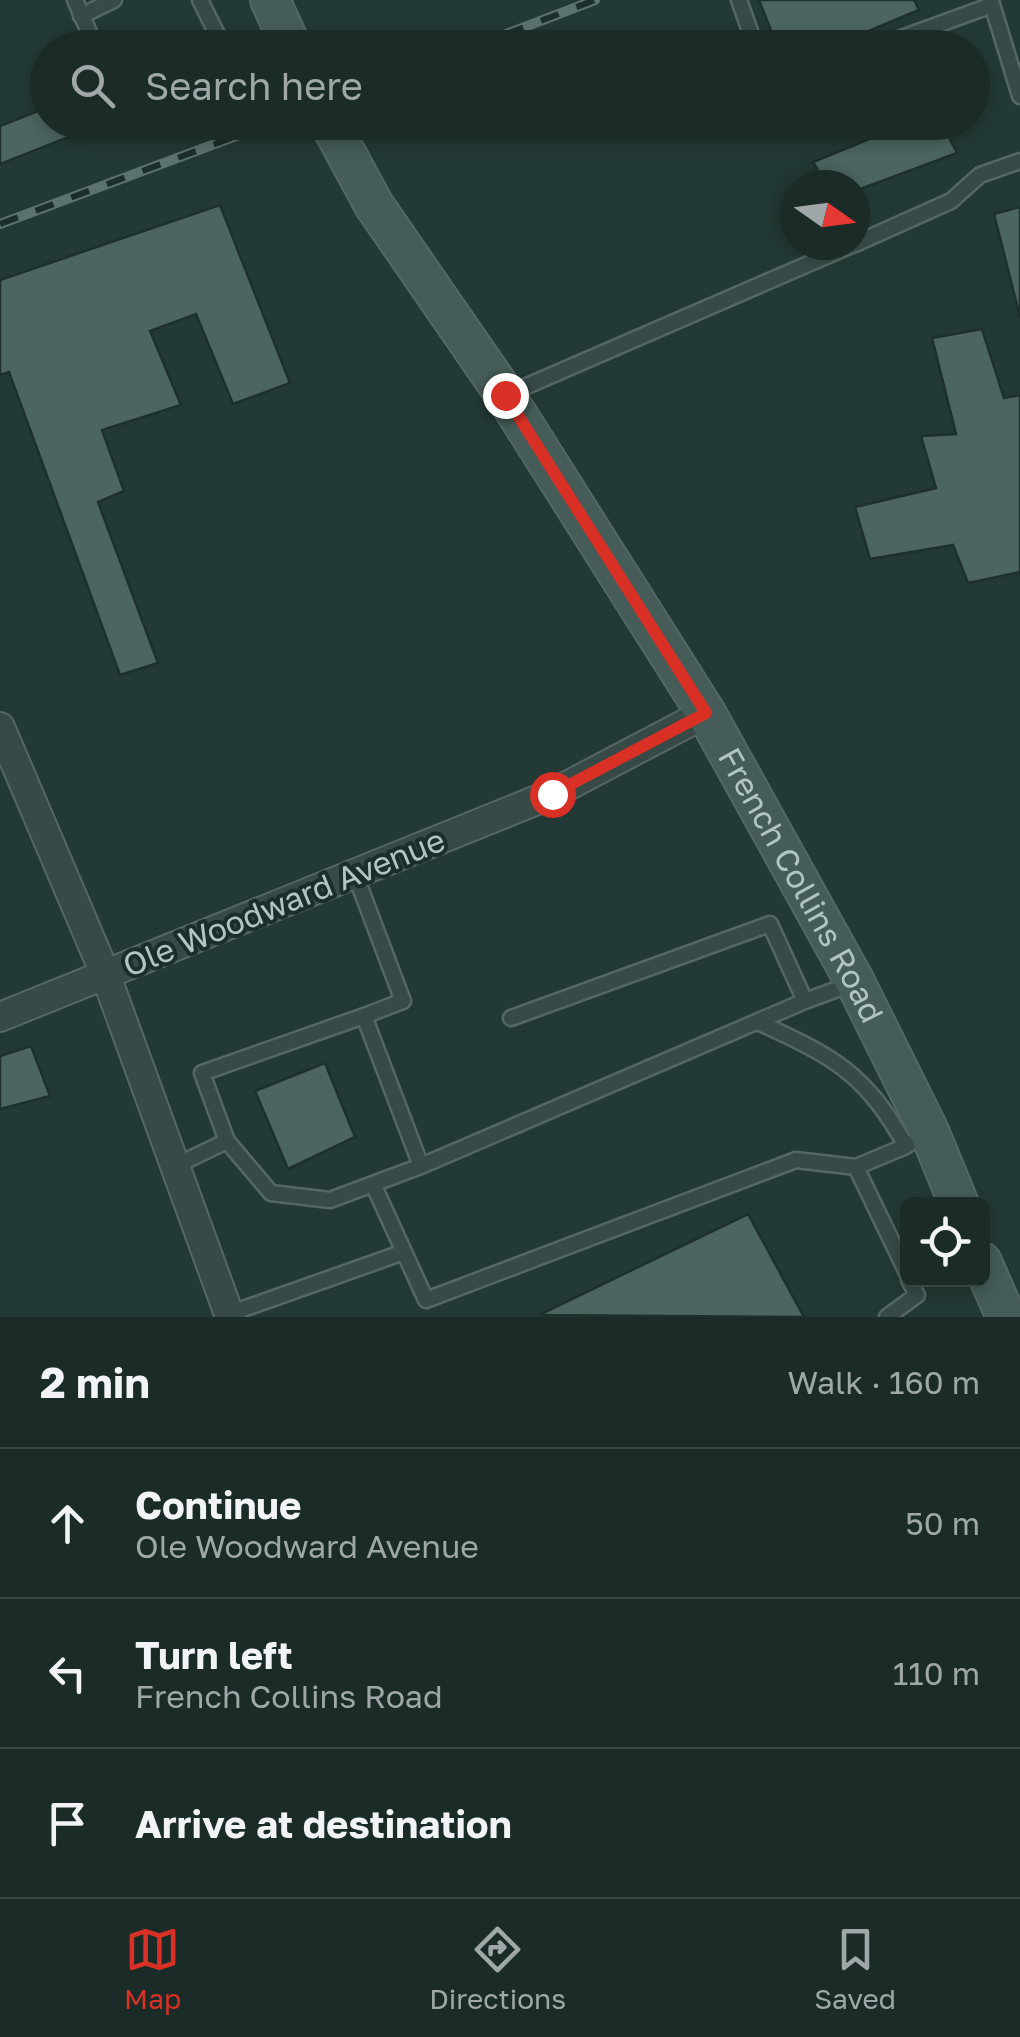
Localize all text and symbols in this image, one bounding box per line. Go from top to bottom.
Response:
search box [30,30,990,140]
icon: search [65,58,120,113]
text: Search here [145,63,363,108]
north arrow [780,170,870,260]
route end [483,373,529,419]
street label: French Collins Road [711,741,892,1029]
route start [530,772,576,818]
street label: Ole Woodward Avenue [117,820,450,984]
map controls [900,1197,990,1287]
button: locate [900,1197,990,1287]
text: 2 min [40,1357,150,1407]
text: Walk · 160 m [788,1363,980,1401]
text: Continue [135,1482,301,1527]
icon: ahead [40,1496,95,1551]
text: 50 m [905,1504,980,1542]
text: Ole Woodward Avenue [135,1527,479,1565]
text: Turn left [135,1632,293,1677]
icon: left [40,1646,95,1701]
text: 110 m [893,1654,980,1692]
text: French Collins Road [135,1677,443,1715]
icon: arrive [40,1796,95,1851]
text: Arrive at destination [135,1801,512,1846]
tab: Map [124,1922,181,2015]
tab: Directions [429,1922,566,2015]
tab: Saved [814,1922,896,2015]

